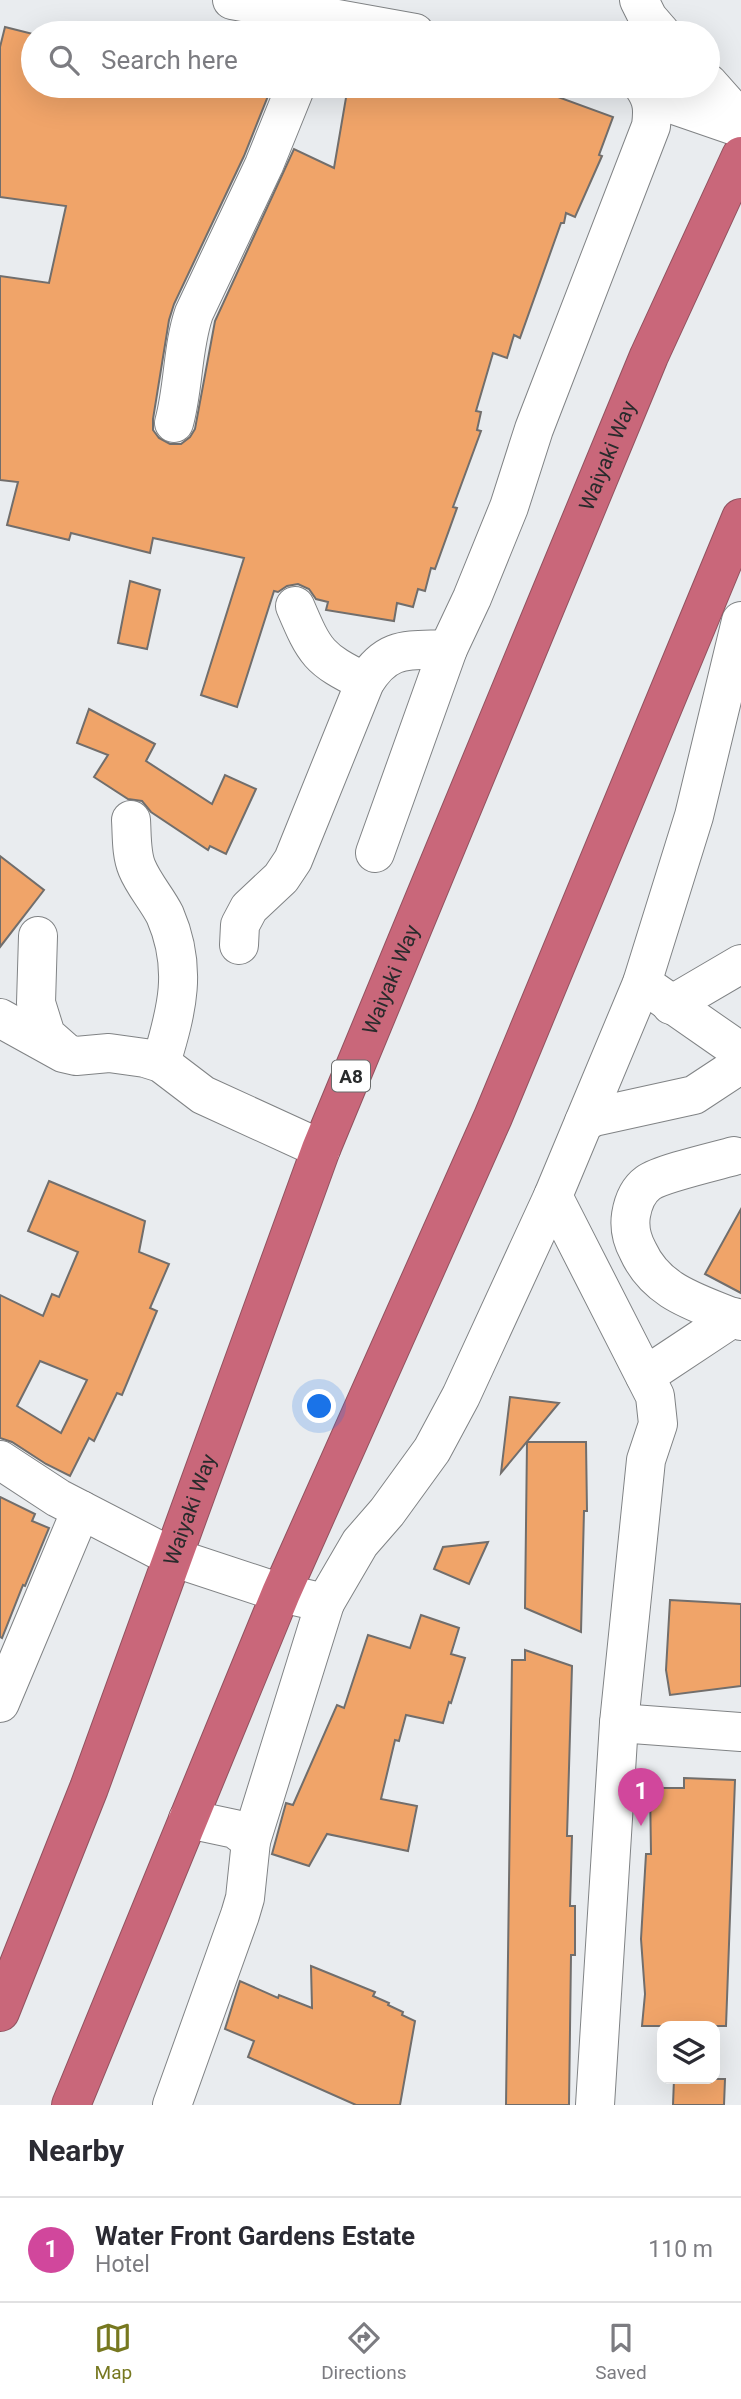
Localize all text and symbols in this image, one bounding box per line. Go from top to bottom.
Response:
search box [21,21,720,98]
icon: search [45,41,83,79]
text: Search here [101,45,238,75]
street label: Waiyaki Way [574,397,641,514]
street label: Waiyaki Way [358,921,424,1038]
road number: A8 [332,1060,370,1092]
your location [302,1389,336,1423]
street label: Waiyaki Way [159,1451,221,1569]
pin: 1 [618,1768,664,1826]
map controls [657,2021,720,2084]
button: layers [657,2021,720,2084]
text: Nearby [28,2133,124,2168]
text: Water Front Gardens Estate [95,2221,415,2251]
text: 1 [44,2236,58,2263]
text: 110 m [648,2236,713,2263]
text: Hotel [95,2251,150,2278]
tab: Map [94,2319,132,2384]
tab: Directions [321,2319,406,2384]
tab: Saved [595,2319,647,2384]

